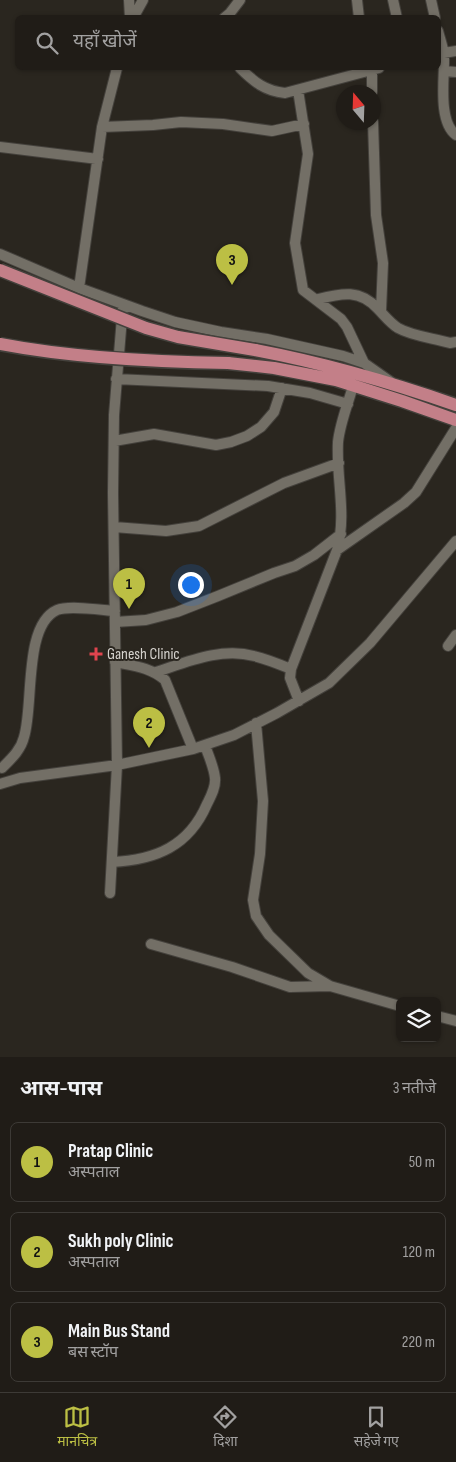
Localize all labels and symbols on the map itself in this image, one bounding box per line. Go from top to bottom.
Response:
north arrow [336,85,381,130]
pin: 3 [216,244,248,285]
pin: 1 [113,568,145,609]
your location [178,572,204,598]
place label: Ganesh Clinic [107,645,180,664]
marker: Ganesh Clinic [89,647,103,661]
pin: 2 [133,707,165,748]

